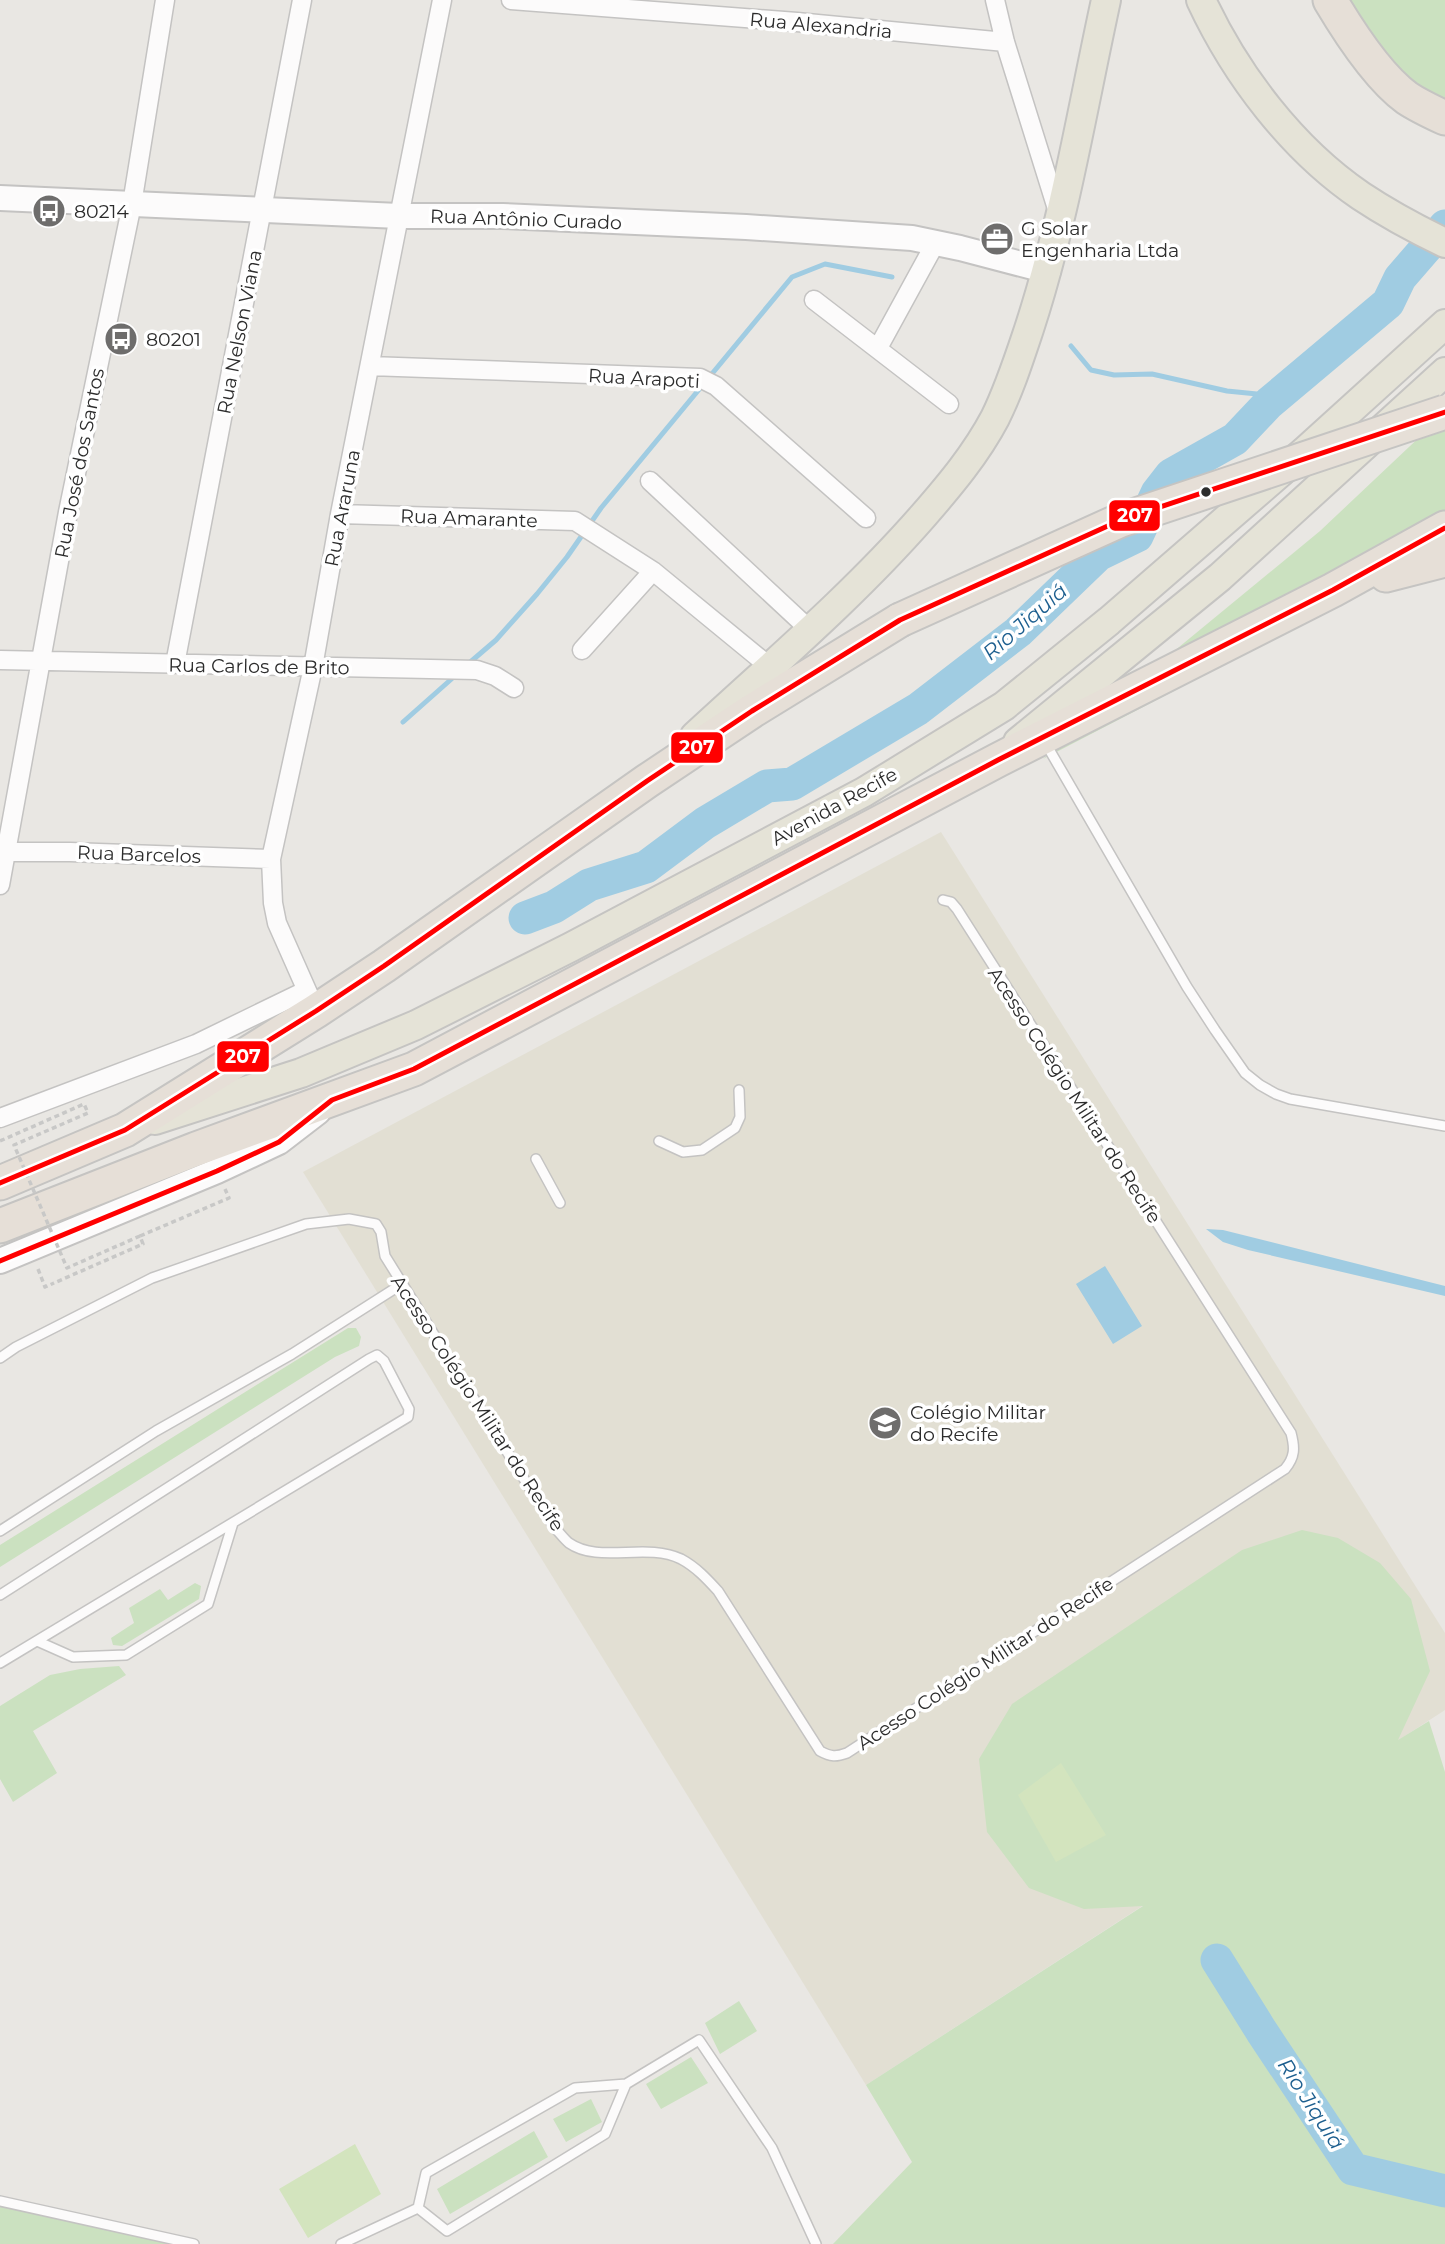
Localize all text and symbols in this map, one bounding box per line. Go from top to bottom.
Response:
street label: Rua Alexandria [749,8,893,43]
bus stop icon: 80214 [30,192,68,230]
place label: 80214 [74,200,129,223]
street label: Rua Antônio Curado [430,205,622,234]
place label: G Solar Engenharia Ltda [1021,217,1179,262]
office icon: G Solar Engenharia Ltda [978,220,1016,258]
street label: Rua Nelson Viana [212,248,267,416]
bus stop icon: 80201 [102,320,140,358]
place label: 80201 [146,328,201,351]
street label: Rua Arapoti [587,364,700,393]
street label: Rua José dos Santos [50,366,109,560]
street label: Rua Araruna [320,448,365,569]
unlabelled marker [1199,485,1213,499]
line badge: 207 [1108,499,1161,532]
text: 207 [1117,504,1153,527]
street label: Rua Amarante [400,505,538,532]
water label: Rio Jiquiá [977,578,1072,665]
street label: Rua Carlos de Brito [168,653,350,680]
line badge: 207 [670,731,724,764]
text: 207 [679,736,715,759]
street label: Avenida Recife [767,762,901,850]
street label: Rua Barcelos [77,841,201,868]
street label: Acesso Colégio Militar do Recife [983,963,1166,1227]
line badge: 207 [216,1040,270,1073]
text: 207 [225,1045,261,1068]
street label: Acesso Colégio Militar do Recife [386,1271,569,1535]
place label: Colégio Militar do Recife [910,1401,1046,1446]
school or university icon: Colégio Militar do Recife [866,1404,904,1442]
street label: Acesso Colégio Militar do Recife [853,1572,1117,1755]
water label: Rio Jiquiá [1273,2053,1350,2154]

